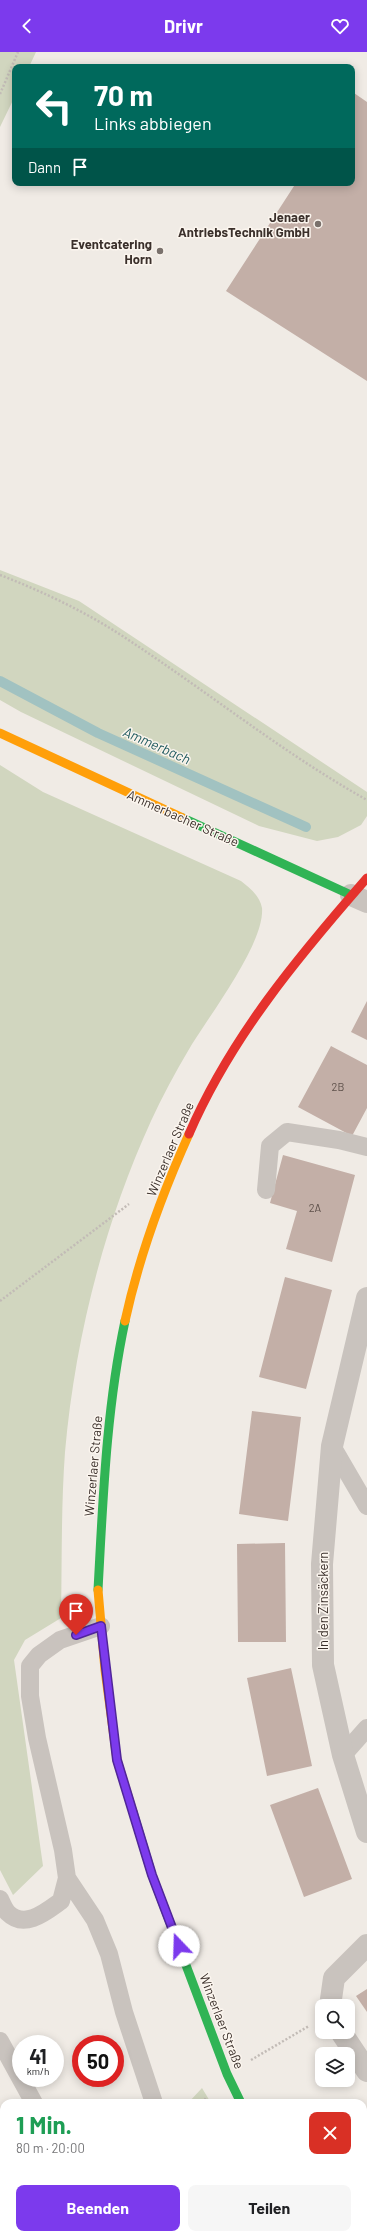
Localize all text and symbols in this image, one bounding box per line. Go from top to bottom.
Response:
icon: back [16,15,38,37]
text: Drivr [164,15,203,37]
icon: heart [329,15,351,37]
text: 70 m [94,78,153,112]
icon: left [28,80,80,132]
text: Links abbiegen [94,112,212,134]
icon: arrive [69,156,91,178]
text: Dann [28,158,61,176]
place label: Jenaer AntriebsTechnik GmbH [178,209,310,240]
marker: Jenaer AntriebsTechnik GmbH [313,219,323,229]
place label: Eventcatering Horn [71,236,152,267]
marker: Eventcatering Horn [155,246,165,256]
water label: Ammerbach [121,723,193,767]
street label: Ammerbacher Straße [125,786,241,850]
house number: 2B [332,1080,344,1093]
street label: Winzerlaer Straße [143,1099,197,1199]
house number: 2A [309,1201,322,1214]
street label: Winzerlaer Straße [81,1415,105,1517]
street label: In den Zinsäckern [315,1552,331,1650]
pin [59,1594,93,1635]
icon: arrive [65,1600,87,1622]
position arrow [158,1925,200,1967]
street label: Winzerlaer Straße [196,1971,248,2071]
map controls [315,1999,355,2087]
button: search [315,1999,355,2039]
speed limit sign: 50 [72,2035,124,2087]
text: 41 [29,2044,47,2068]
button: layers [315,2047,355,2087]
text: km/h [27,2065,49,2077]
text: 1 Min. [16,2110,72,2139]
button: close [309,2112,351,2154]
text: 80 m · 20:00 [16,2140,85,2156]
button: Beenden [16,2185,180,2231]
button: Teilen [188,2185,351,2231]

